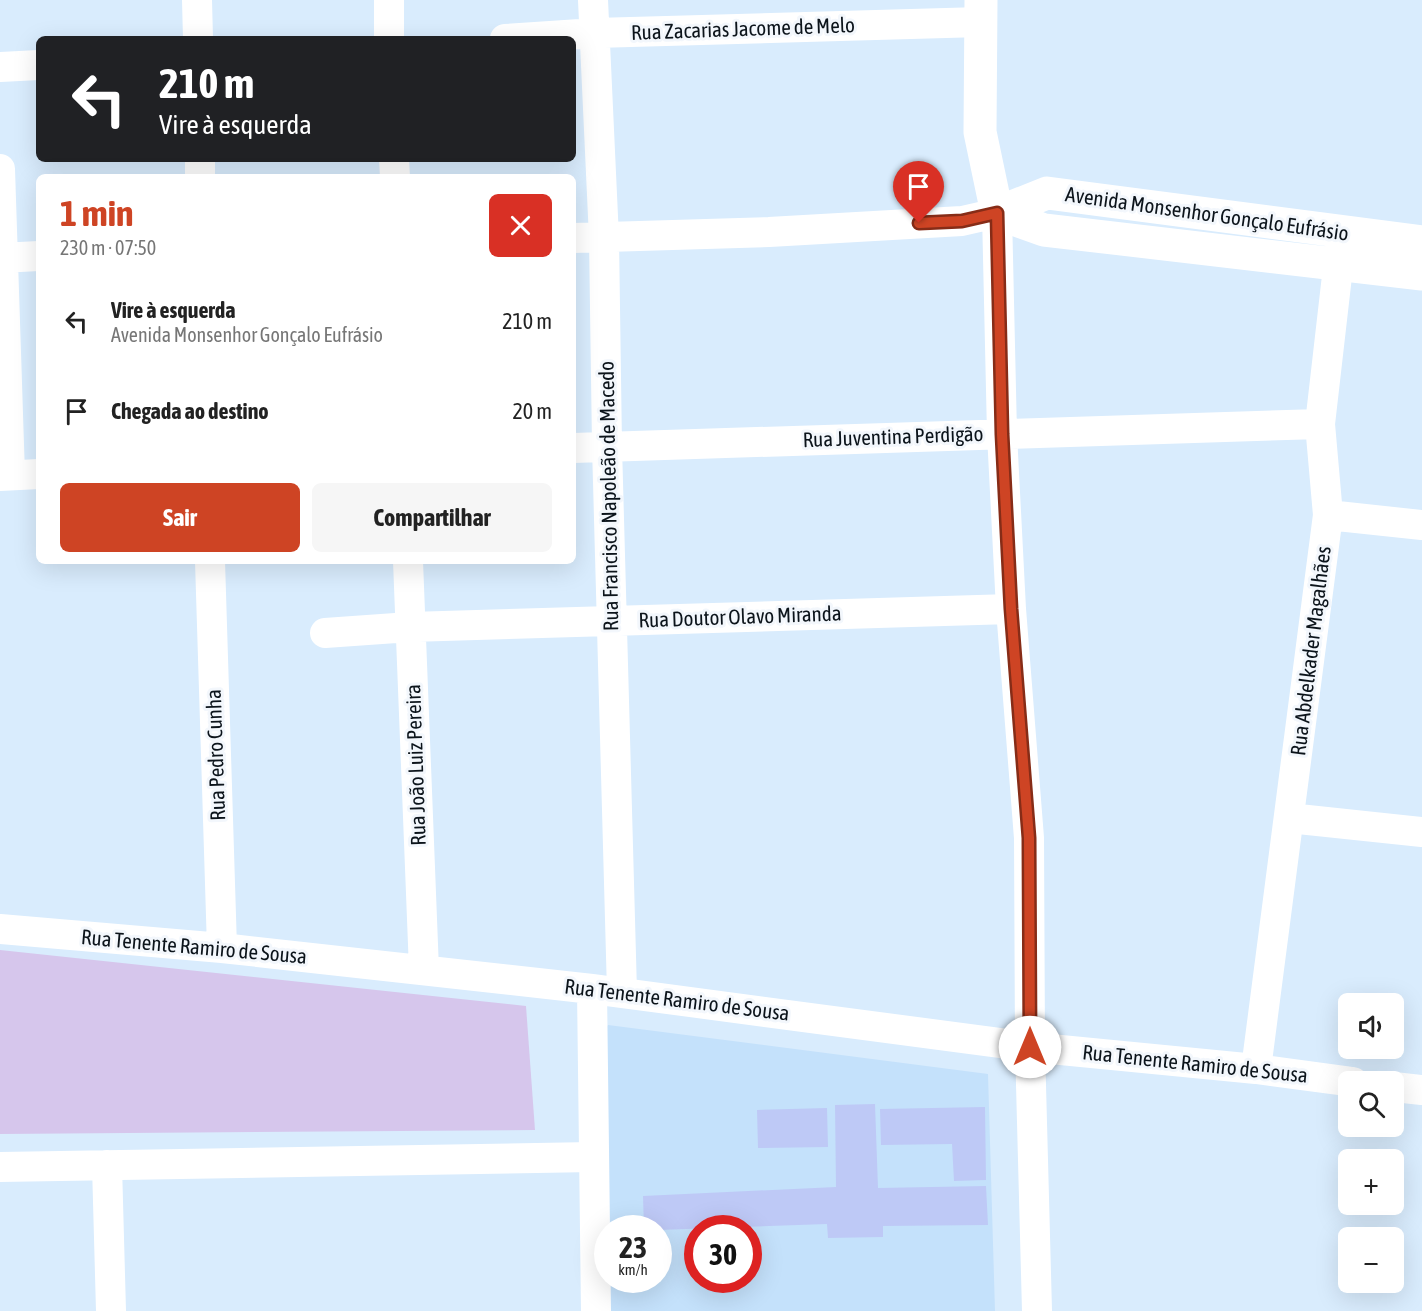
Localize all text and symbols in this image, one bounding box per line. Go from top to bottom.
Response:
street label: Rua Zacarias Jacome de Melo [631,12,855,44]
text: 210 m [159,59,254,107]
icon: left [60,60,138,138]
text: Vire à esquerda [159,109,312,140]
pin [893,161,944,223]
icon: arrive [902,170,935,203]
street label: Avenida Monsenhor Gonçalo Eufrásio [1064,181,1350,245]
text: 1 min [60,192,134,234]
button: close [489,194,552,257]
text: 230 m · 07:50 [60,236,156,259]
text: Vire à esquerda [111,297,236,323]
icon: left [60,305,93,338]
text: 210 m [502,308,552,334]
text: Avenida Monsenhor Gonçalo Eufrásio [111,323,383,346]
street label: Rua Francisco Napoleão de Macedo [594,361,622,631]
icon: arrive [60,395,93,428]
text: Chegada ao destino [111,398,269,424]
text: 20 m [512,398,552,424]
street label: Rua Juventina Perdigão [802,421,984,451]
button: Sair [60,483,300,552]
button: Compartilhar [312,483,552,552]
street label: Rua Abdelkader Magalhães [1285,545,1335,757]
street label: Rua Doutor Olavo Miranda [638,600,842,632]
street label: Rua João Luiz Pereira [400,684,430,846]
street label: Rua Pedro Cunha [201,689,229,821]
street label: Rua Tenente Ramiro de Sousa [80,924,308,968]
street label: Rua Tenente Ramiro de Sousa [563,973,791,1025]
map controls [1338,993,1404,1293]
button: sound [1338,993,1404,1059]
position arrow [998,1015,1062,1079]
street label: Rua Tenente Ramiro de Sousa [1081,1039,1309,1087]
button: search [1338,1071,1404,1137]
button: + [1338,1149,1404,1215]
speed limit sign: 30 [684,1215,762,1293]
button: − [1338,1227,1404,1293]
text: 23 [619,1230,647,1264]
text: km/h [618,1261,648,1278]

